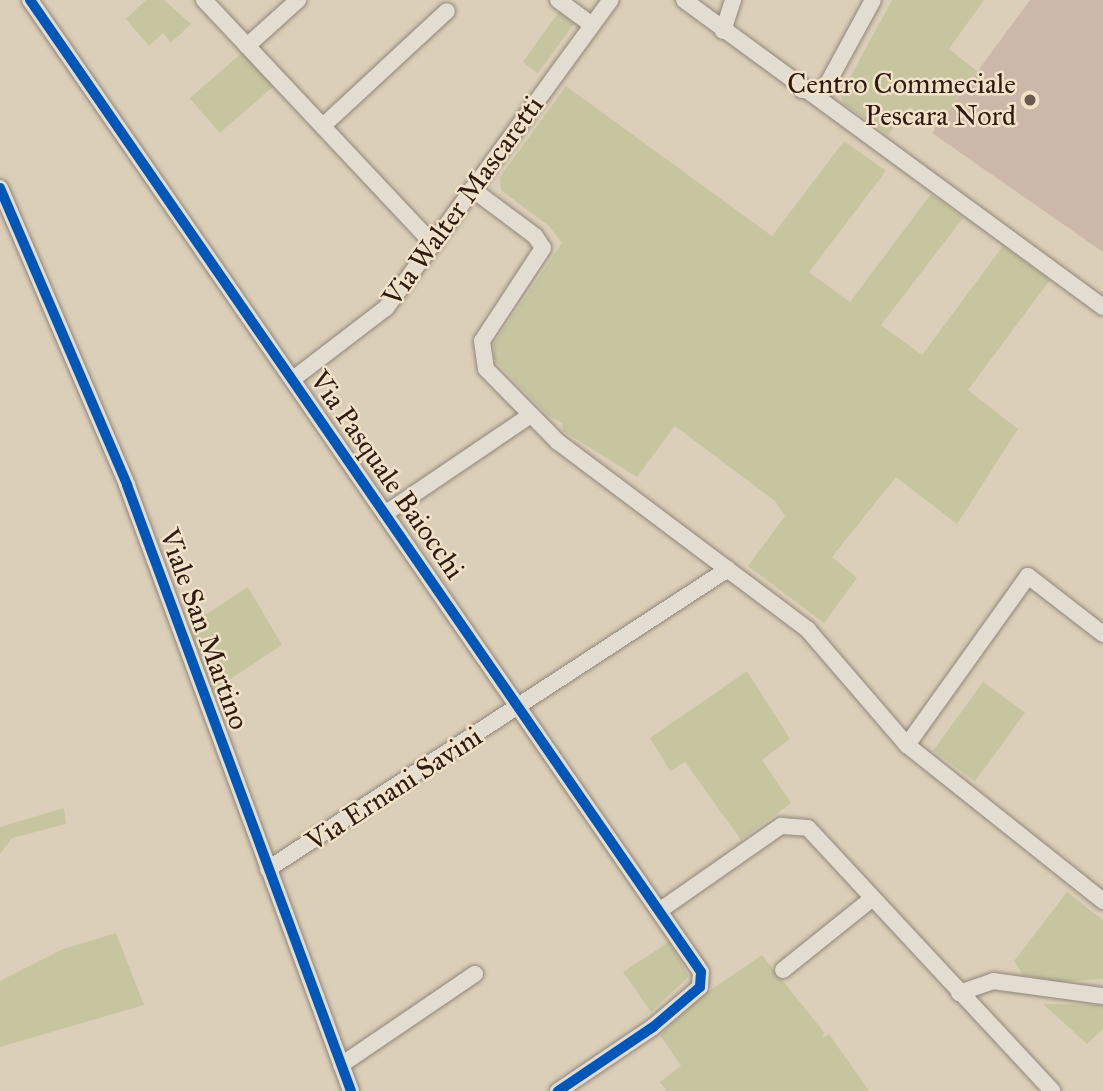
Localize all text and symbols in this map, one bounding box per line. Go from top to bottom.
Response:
place label: Centro Commeciale Pescara Nord [787,67,1016,133]
street label: Via Walter Mascaretti [375,89,551,313]
marker: Centro Commeciale Pescara Nord [1022,92,1038,108]
street label: Via Pasquale Baiocchi [302,364,472,586]
street label: Viale San Martino [152,524,256,734]
street label: Via Ernani Savini [300,720,488,858]

